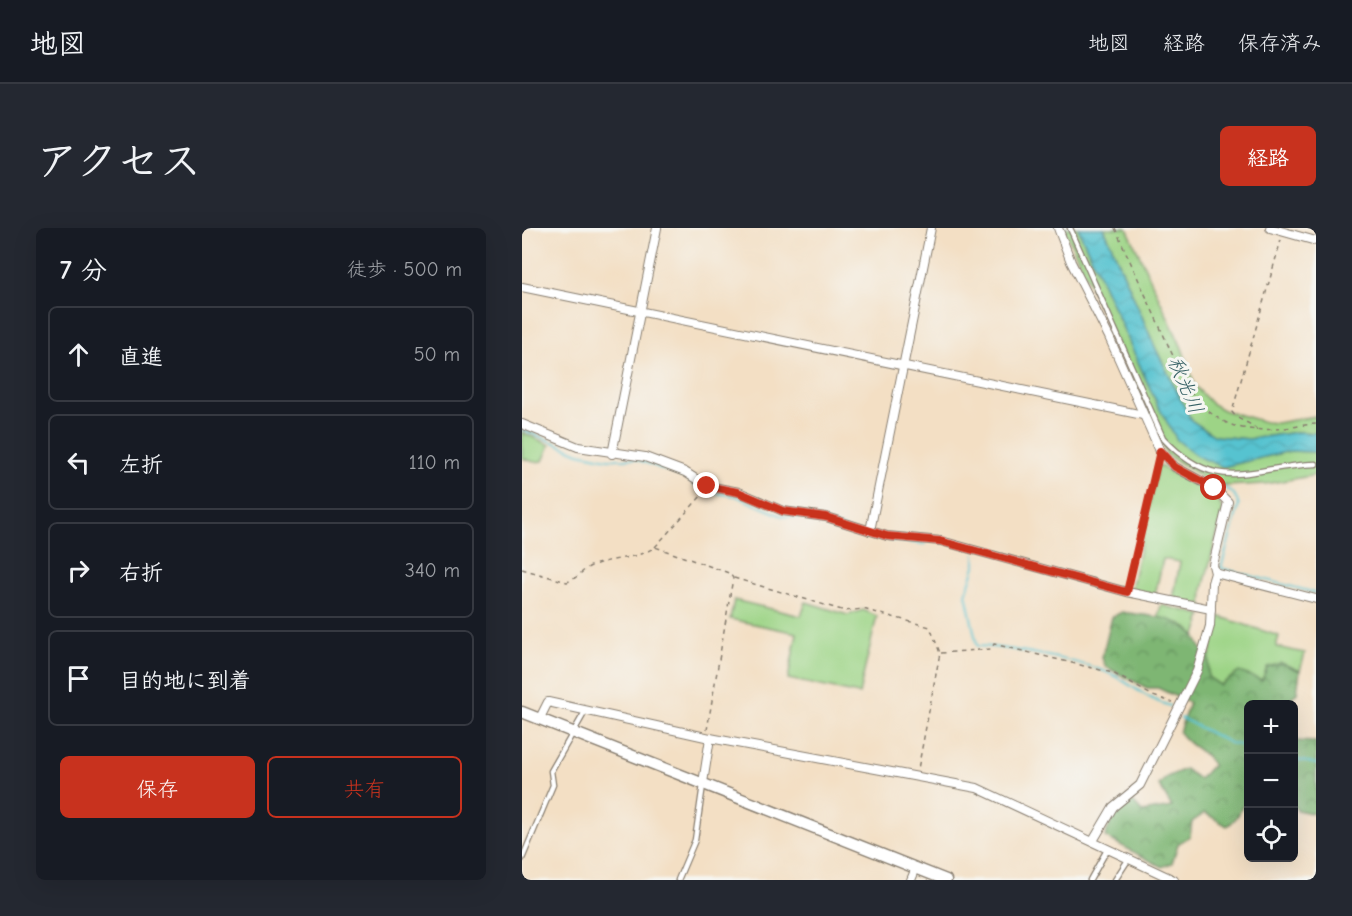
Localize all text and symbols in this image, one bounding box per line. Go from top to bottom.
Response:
text: 地図 [30,28,86,60]
text: 地図 [1088,31,1130,55]
text: 経路 [1163,31,1205,55]
text: 保存済み [1238,31,1322,55]
button: 経路 [1220,126,1316,186]
text: アクセス [36,137,201,186]
text: 7 分 [60,256,107,286]
text: 徒歩 · 500 m [347,258,462,281]
icon: ahead [62,338,95,371]
text: 50 m [414,343,460,366]
text: 直進 [119,344,163,370]
water label: 秋光川 [1163,353,1208,417]
icon: left [62,446,95,479]
text: 110 m [409,451,460,474]
text: 左折 [119,452,163,478]
route end [693,472,719,498]
route start [1200,474,1226,500]
icon: right [62,554,95,587]
text: 340 m [405,559,460,582]
text: 右折 [119,560,163,586]
icon: arrive [62,662,95,695]
text: 目的地に到着 [119,668,251,694]
map controls [1244,700,1298,862]
button: + [1244,700,1298,754]
button: − [1244,754,1298,808]
button: 保存 [60,756,255,818]
button: 共有 [267,756,462,818]
button: locate [1244,808,1298,862]

